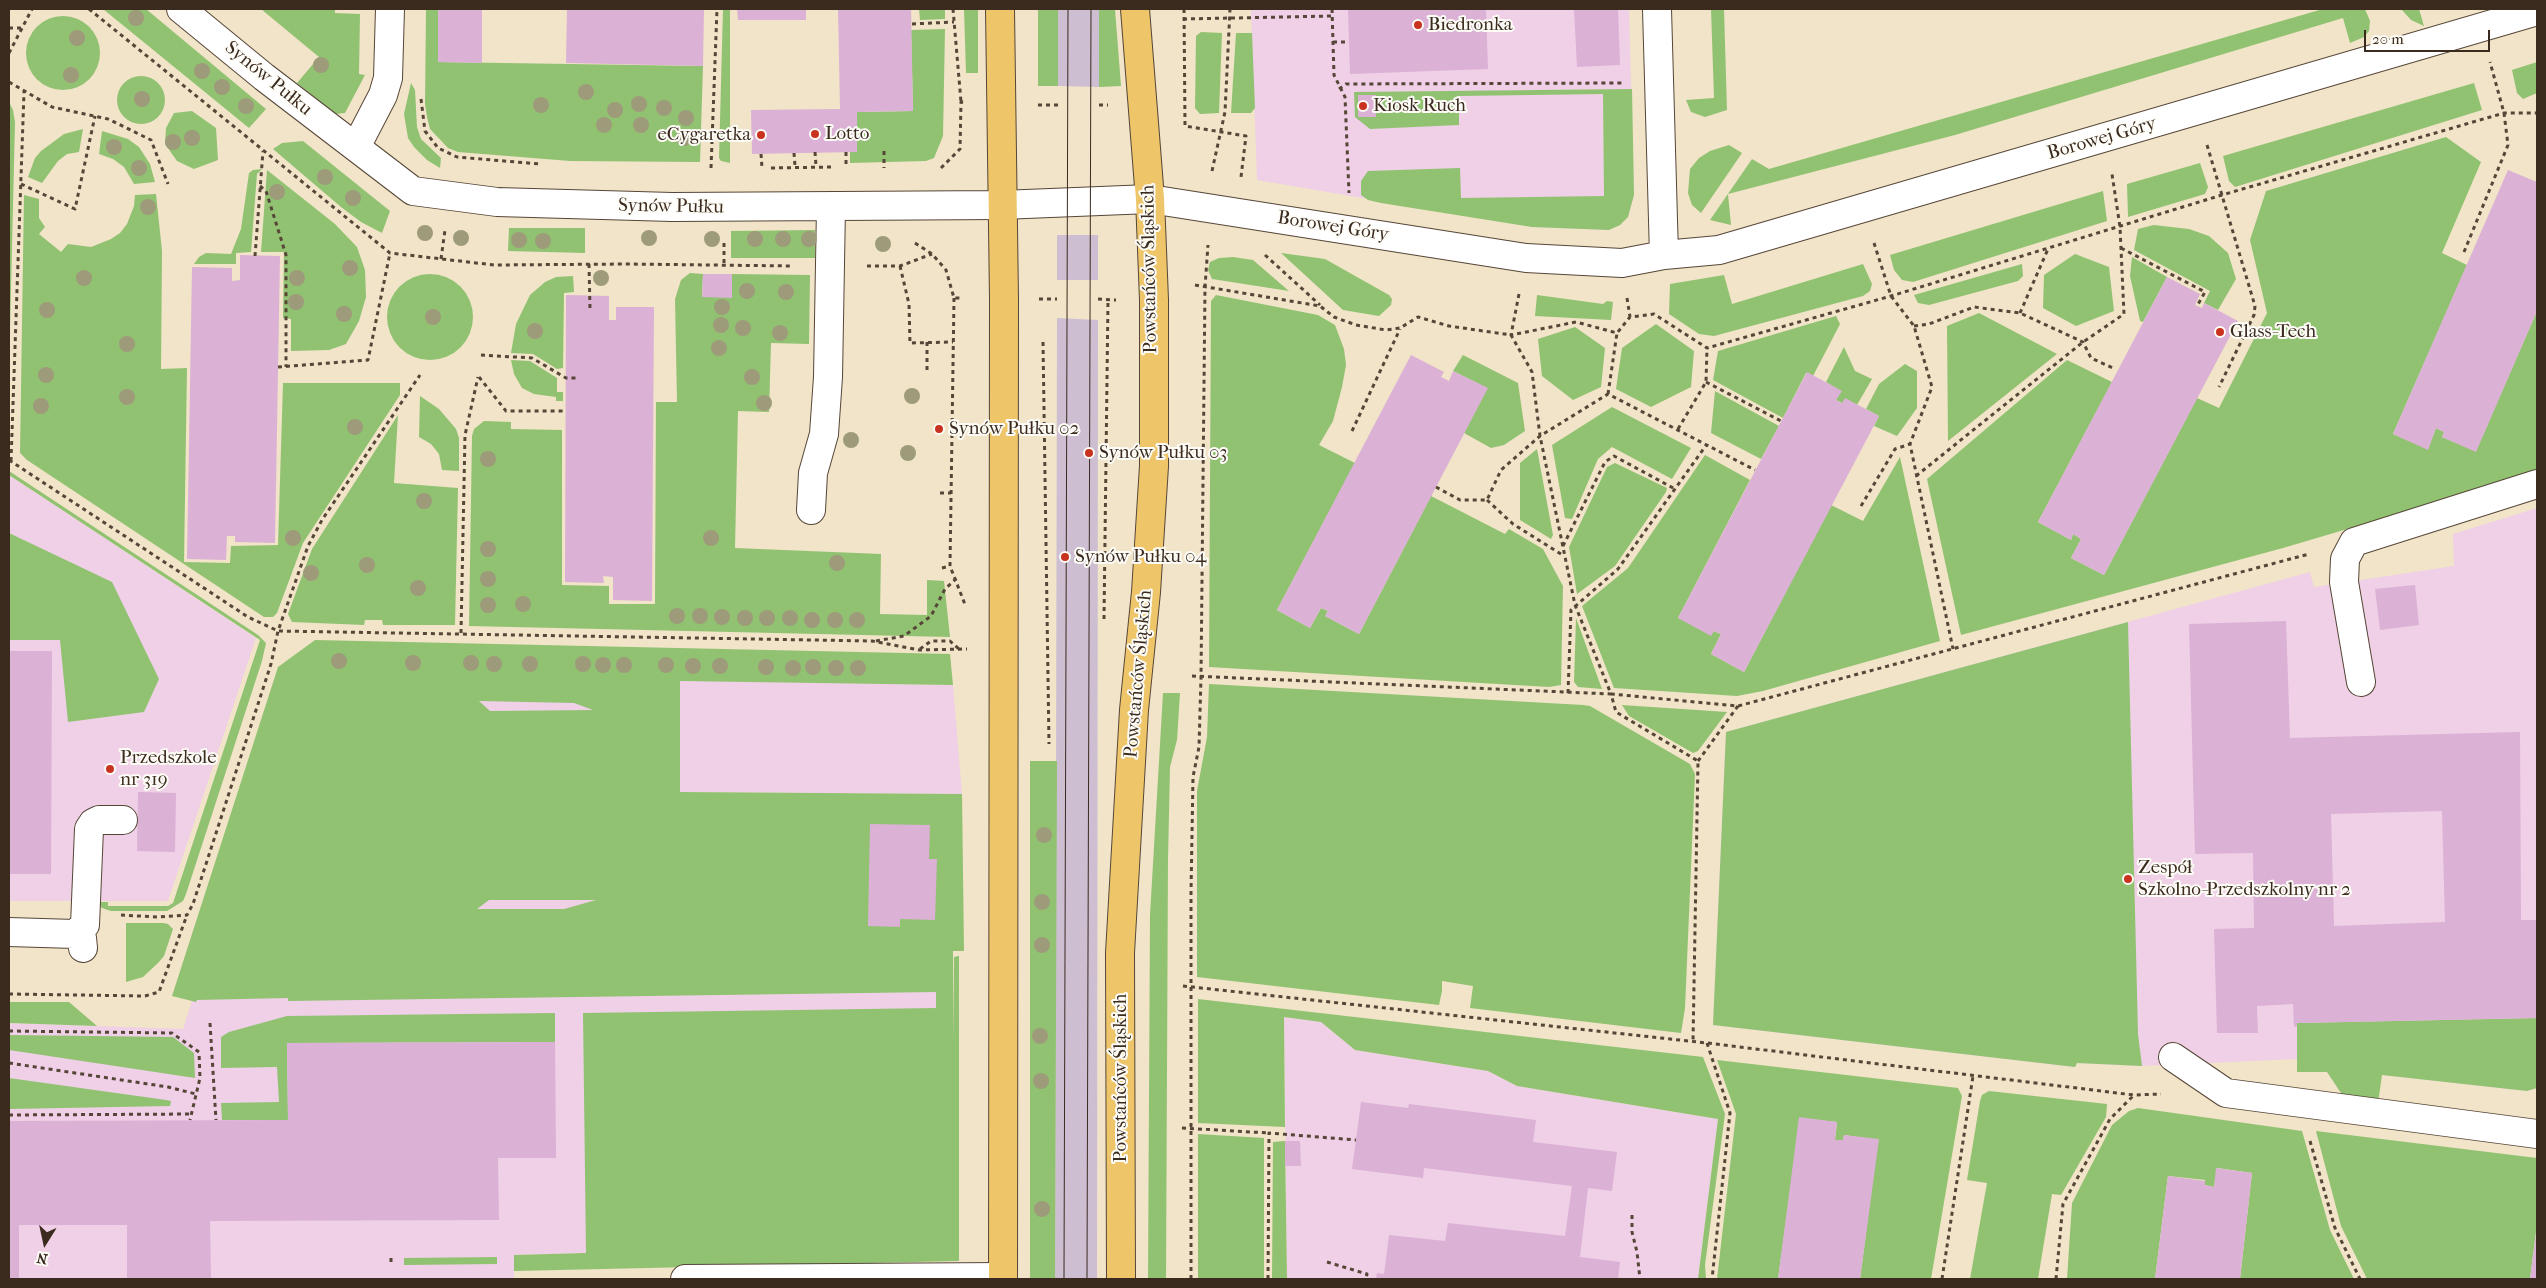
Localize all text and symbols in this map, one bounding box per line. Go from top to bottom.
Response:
place label: Biedronka [1428,14,1513,36]
marker: Biedronka [1412,19,1424,31]
scale bar [2366,20,2492,52]
text: 20 m [2372,30,2404,48]
street label: Synów Pułku [220,37,316,121]
place label: Kiosk Ruch [1373,95,1466,117]
marker: Kiosk Ruch [1357,100,1369,112]
street label: Borowej Góry [2045,113,2159,165]
place label: Lotto [825,123,869,145]
place label: eCygaretka [657,124,751,146]
marker: Lotto [809,128,821,140]
marker: eCygaretka [755,129,767,141]
street label: Powstańców Śląskich [1137,184,1163,354]
street label: Synów Pułku [618,195,724,219]
street label: Borowej Góry [1276,207,1390,247]
place label: Glass-Tech [2230,321,2316,343]
marker: Glass-Tech [2214,326,2226,338]
place label: Synów Pułku 02 [949,418,1079,440]
marker: Synów Pułku 02 [933,423,945,435]
place label: Synów Pułku 03 [1099,442,1227,464]
marker: Synów Pułku 03 [1083,447,1095,459]
place label: Synów Pułku 04 [1075,546,1206,568]
marker: Synów Pułku 04 [1059,551,1071,563]
street label: Powstańców Śląskich [1120,589,1158,759]
place label: Przedszkole nr 319 [120,747,217,791]
marker: Przedszkole nr 319 [104,763,116,775]
place label: Zespół Szkolno-Przedszkolny nr 2 [2138,857,2351,901]
marker: Zespół Szkolno-Przedszkolny nr 2 [2122,873,2134,885]
street label: Powstańców Śląskich [1110,994,1132,1162]
north arrow [20,1218,70,1268]
text: N [36,1249,49,1268]

